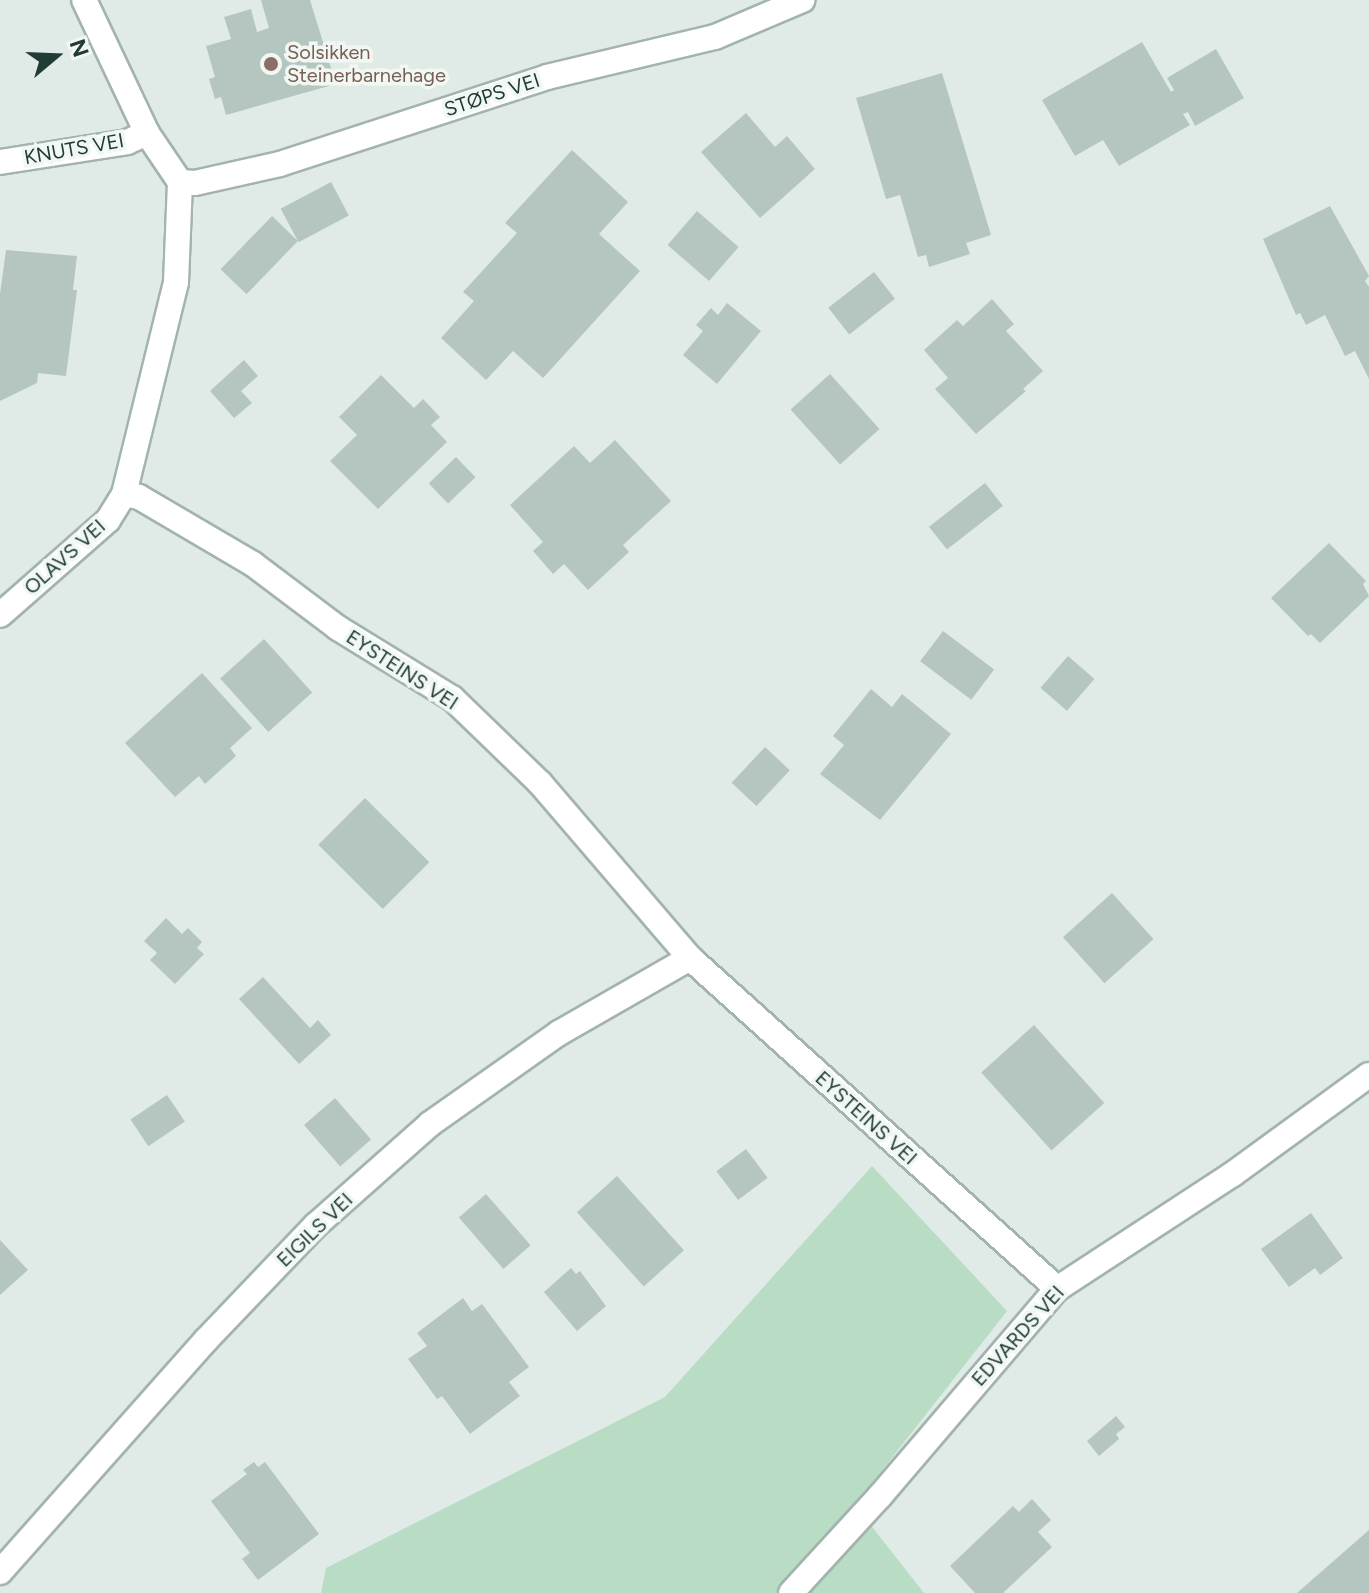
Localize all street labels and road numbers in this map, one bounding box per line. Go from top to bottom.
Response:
street label: STØPS VEI [441,68,543,122]
street label: KNUTS VEI [22,128,126,170]
street label: OLAVS VEI [20,514,110,600]
street label: EYSTEINS VEI [342,625,462,715]
street label: EYSTEINS VEI [810,1066,922,1170]
street label: EIGILS VEI [272,1188,358,1272]
street label: EDVARDS VEI [967,1281,1069,1391]

